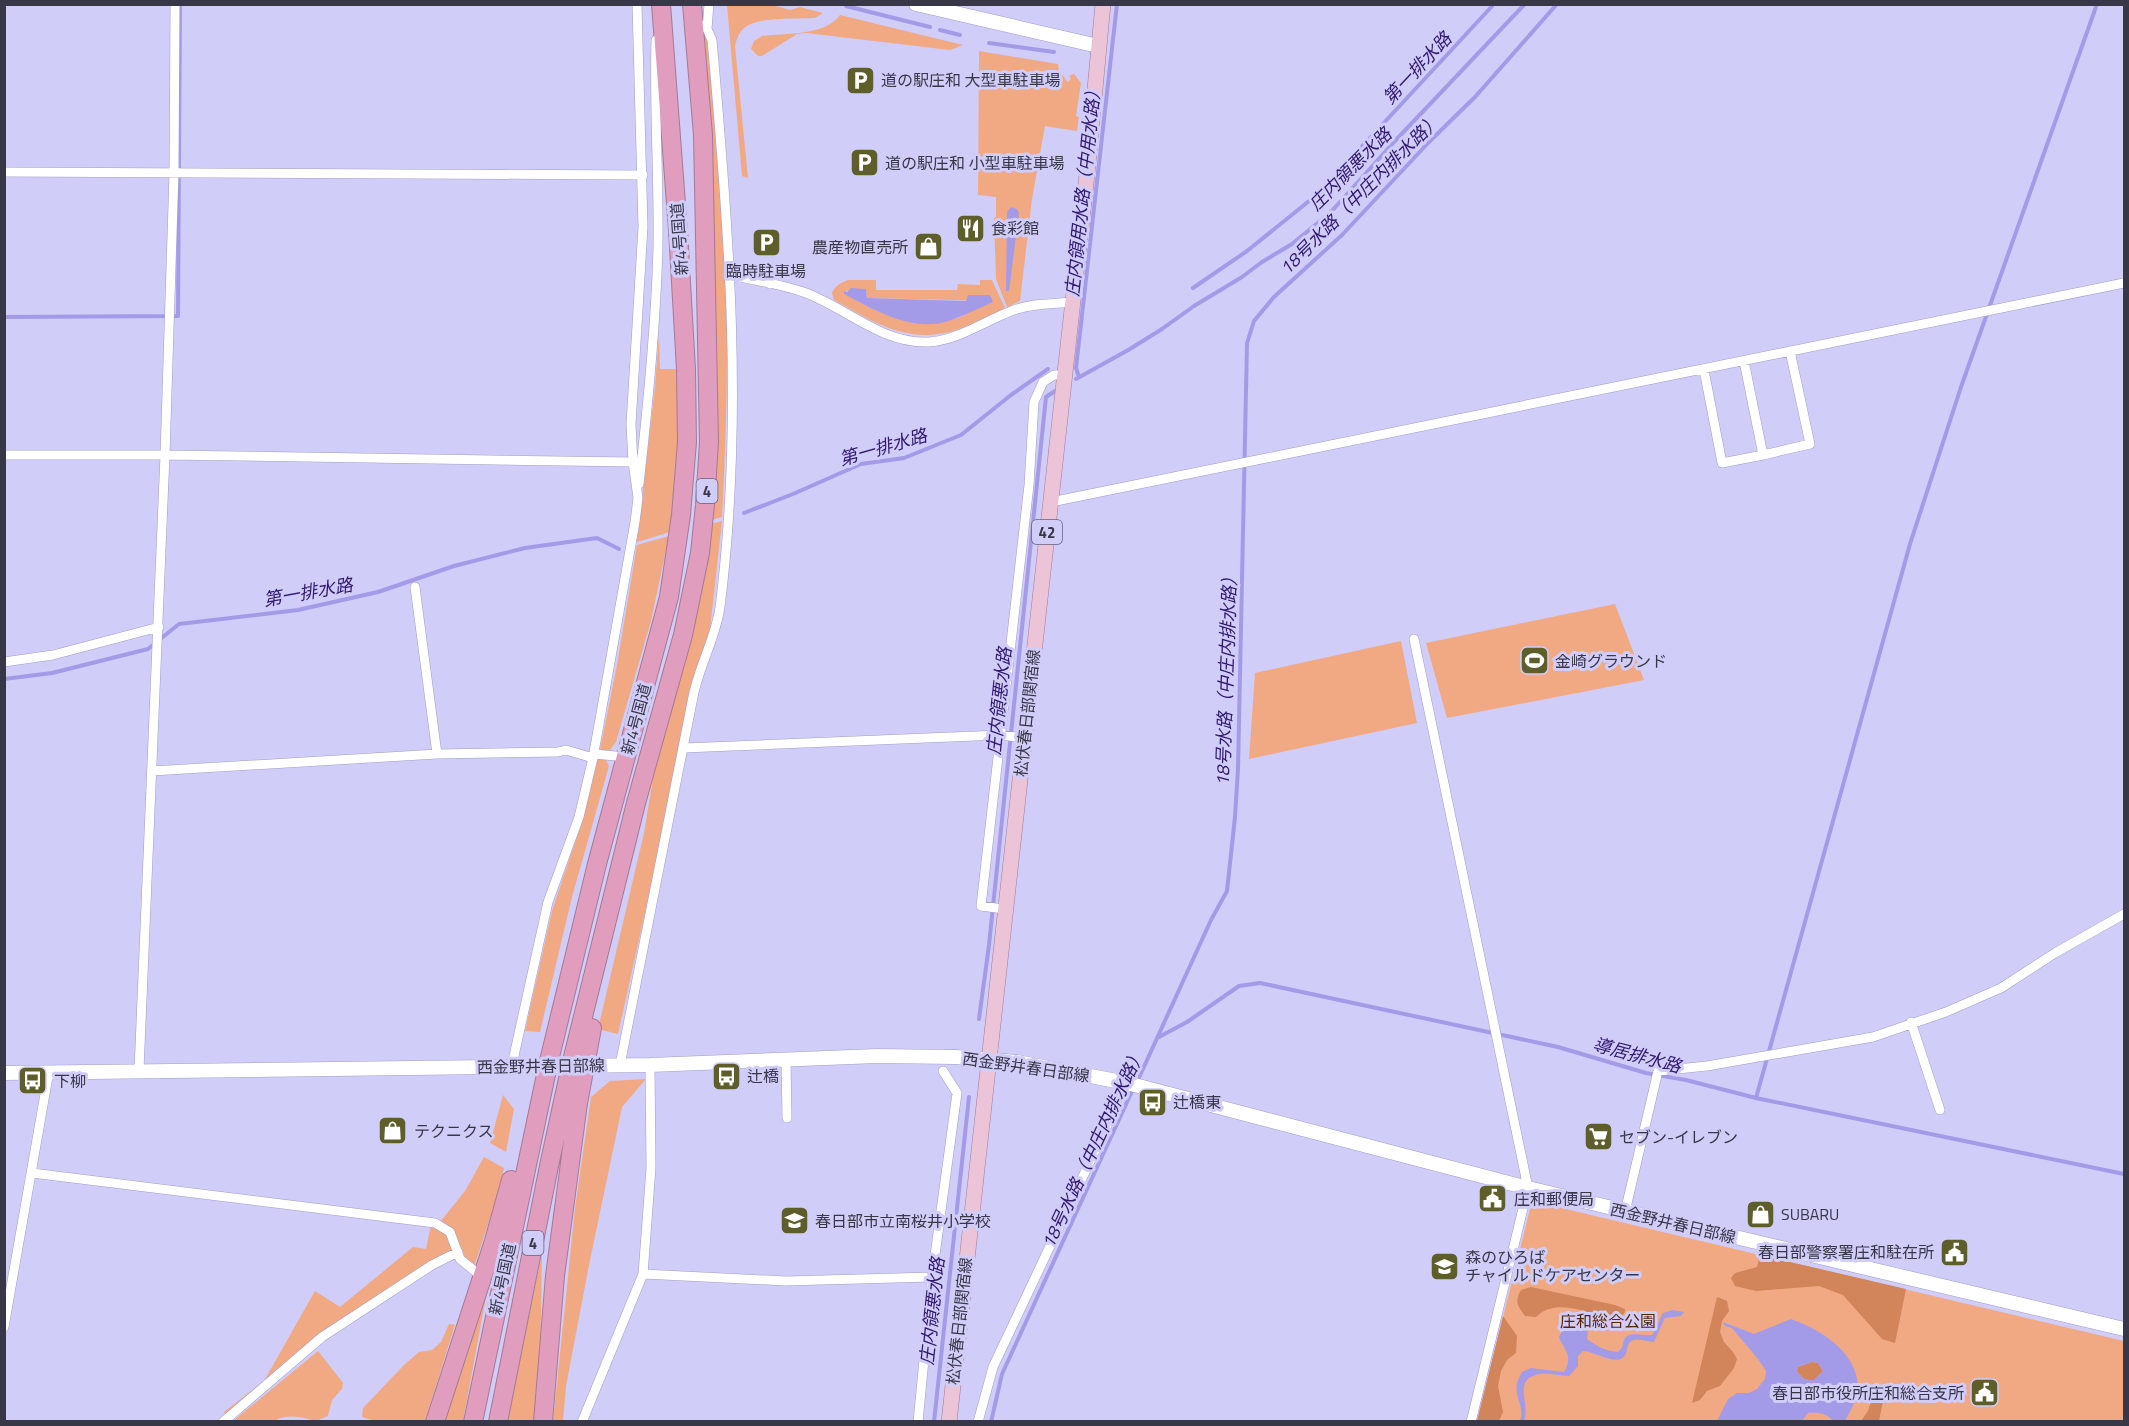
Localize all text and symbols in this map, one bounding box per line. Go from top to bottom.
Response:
water label: 第一排水路 [1376,24,1459,110]
parking icon: 道の駅庄和 大型車駐車場 [844,64,876,96]
place label: 道の駅庄和 大型車駐車場 [881,68,1061,92]
water label: 庄内領用水路（中用水路） [1058,80,1108,298]
water label: 18号水路（中庄内排水路） [1273,107,1447,281]
water label: 庄内領悪水路 [1302,120,1399,217]
parking icon: 道の駅庄和 小型車駐車場 [848,147,880,179]
place label: 道の駅庄和 小型車駐車場 [885,151,1065,175]
street label: 新4号国道 [664,202,694,276]
restaurant icon: 食彩館 [954,212,986,244]
place label: 食彩館 [991,216,1039,240]
parking icon: 臨時駐車場 [750,227,782,259]
shop icon: 農産物直売所 [913,231,945,263]
place label: 農産物直売所 [812,235,908,259]
place label: 臨時駐車場 [726,259,806,283]
water label: 第一排水路 [836,421,932,472]
road number: 4 [696,479,718,503]
road number: 42 [1032,520,1062,544]
water label: 18号水路（中庄内排水路） [1209,568,1243,786]
water label: 第一排水路 [261,571,357,613]
water label: 庄内領悪水路 [980,644,1018,756]
sports icon: 金崎グラウンド [1518,645,1550,677]
street label: 松伏春日部関宿線 [1008,648,1046,778]
place label: 金崎グラウンド [1555,649,1667,673]
street label: 新4号国道 [615,681,657,757]
water label: 導居排水路 [1590,1030,1686,1080]
water label: 18号水路（中庄内排水路） [1035,1043,1151,1253]
street label: 西金野井春日部線 [961,1046,1091,1088]
street label: 西金野井春日部線 [477,1053,605,1079]
bus stop icon: 辻橋 [710,1060,742,1092]
place label: 辻橋 [747,1064,779,1088]
bus stop icon: 下柳 [17,1065,49,1097]
place label: 下柳 [54,1069,86,1093]
bus stop icon: 辻橋東 [1136,1086,1168,1118]
place label: 辻橋東 [1173,1090,1221,1114]
shop icon: テクニクス [377,1115,409,1147]
place label: テクニクス [414,1119,494,1143]
supermarket icon: セブン-イレブン [1582,1121,1614,1153]
place label: セブン-イレブン [1619,1125,1738,1149]
public building icon: 庄和郵便局 [1477,1183,1509,1215]
place label: 庄和郵便局 [1514,1187,1594,1211]
street label: 西金野井春日部線 [1608,1197,1738,1249]
shop icon: SUBARU [1744,1198,1776,1230]
place label: SUBARU [1781,1202,1839,1226]
school or university icon: 春日部市立南桜井小学校 [778,1205,810,1237]
place label: 春日部市立南桜井小学校 [815,1209,991,1233]
road number: 4 [522,1231,544,1255]
public building icon: 春日部警察署庄和駐在所 [1939,1236,1971,1268]
place label: 春日部警察署庄和駐在所 [1758,1240,1934,1264]
street label: 新4号国道 [483,1241,521,1317]
place label: 森のひろば チャイルドケアセンター [1465,1245,1641,1287]
school or university icon: 森のひろば チャイルドケアセンター [1428,1250,1460,1282]
water label: 庄内領悪水路 [913,1254,951,1366]
street label: 松伏春日部関宿線 [940,1256,978,1386]
park label: 庄和総合公園 [1560,1309,1656,1333]
public building icon: 春日部市役所庄和総合支所 [1969,1377,2001,1409]
place label: 春日部市役所庄和総合支所 [1772,1381,1964,1405]

